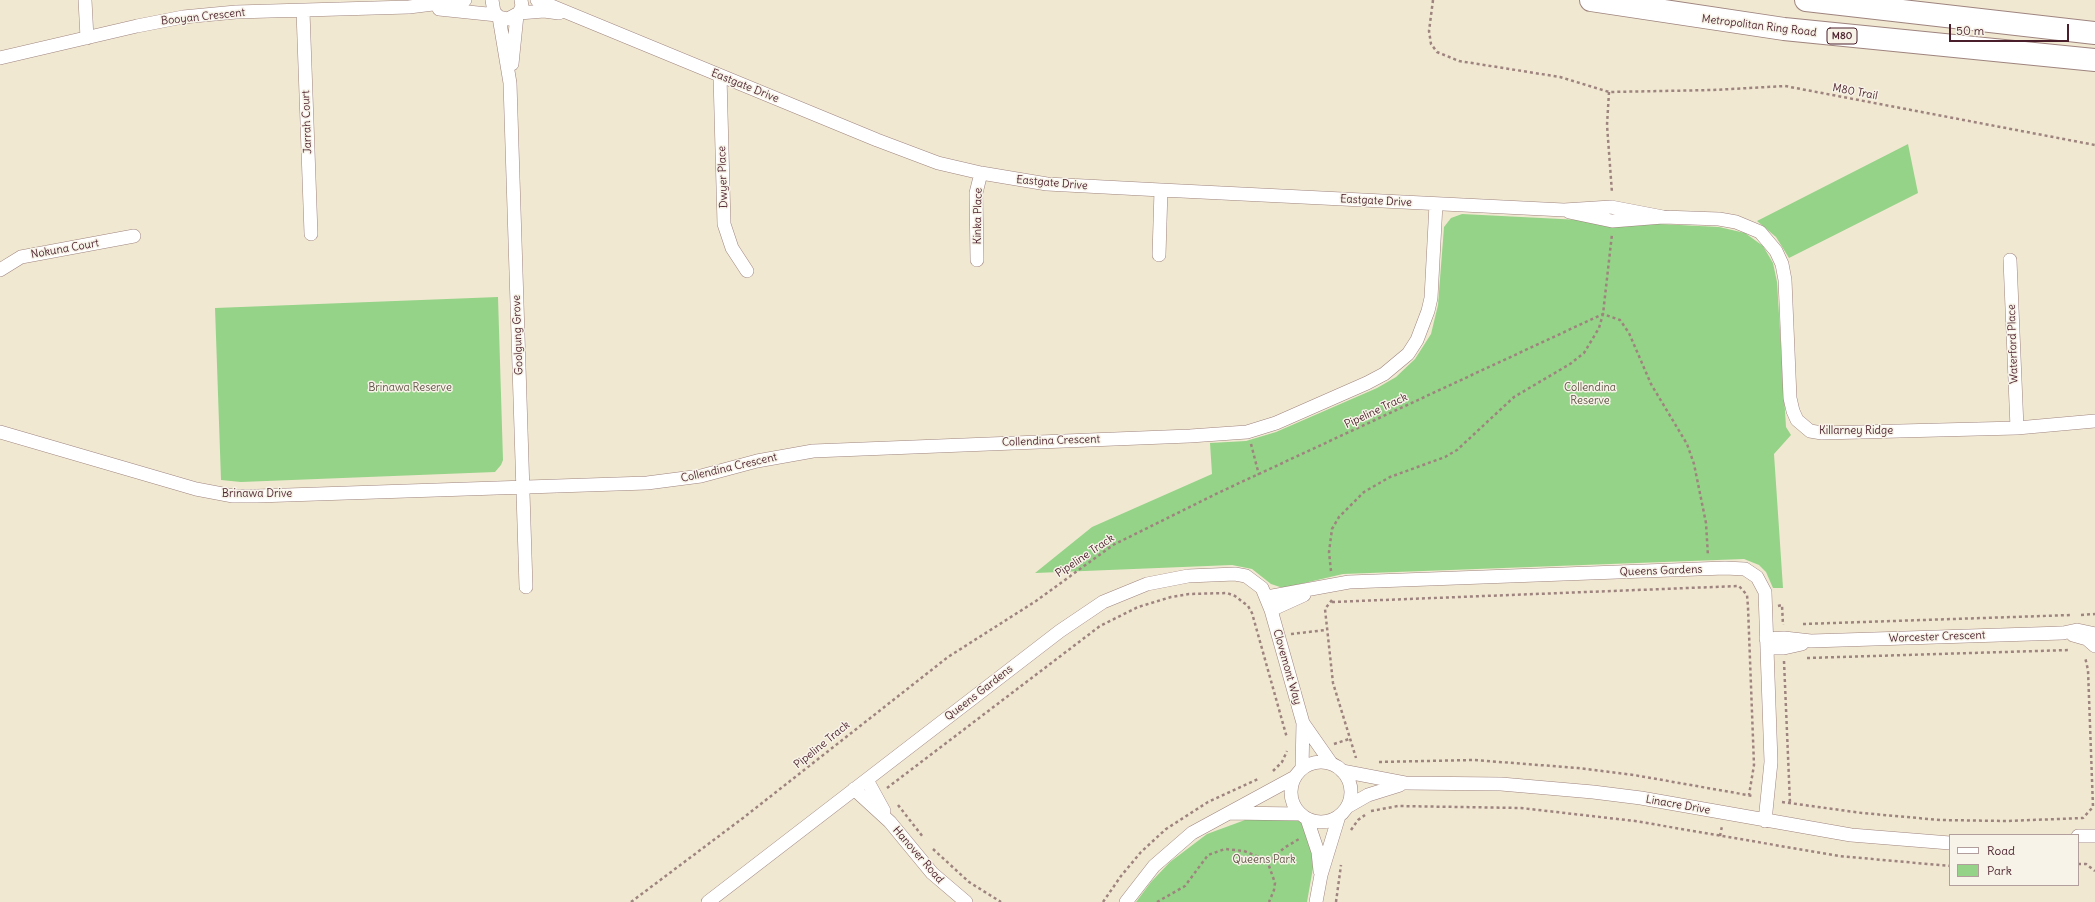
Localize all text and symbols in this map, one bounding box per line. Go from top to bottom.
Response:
street label: Booyan Crescent [160,6,246,28]
street label: Metropolitan Ring Road [1701,12,1817,40]
scale bar [1951,16,2071,42]
text: 50 m [1956,23,1984,38]
road number: M80 [1827,28,1857,44]
street label: Eastgate Drive [709,66,781,106]
street label: M80 Trail [1831,81,1879,103]
street label: Jarrah Court [299,90,315,154]
street label: Dwyer Place [715,146,731,208]
street label: Eastgate Drive [1016,173,1088,193]
street label: Kinka Place [971,188,985,244]
street label: Eastgate Drive [1340,193,1412,209]
street label: Nokuna Court [30,237,100,261]
street label: Goolgung Grove [510,295,526,375]
street label: Waterford Place [2005,304,2021,384]
park label: Brinawa Reserve [368,381,452,395]
park label: Collendina Reserve [1564,381,1616,407]
street label: Pipeline Track [1342,391,1410,431]
street label: Killarney Ridge [1819,424,1893,438]
street label: Collendina Crescent [1002,433,1100,449]
street label: Collendina Crescent [680,451,778,485]
street label: Brinawa Drive [222,487,292,501]
street label: Pipeline Track [1053,532,1117,580]
street label: Queens Gardens [1619,563,1703,579]
street label: Clovemont Way [1270,628,1304,706]
street label: Worcester Crescent [1888,629,1986,645]
street label: Queens Gardens [942,662,1016,724]
street label: Pipeline Track [791,718,853,772]
street label: Linacre Drive [1645,793,1711,817]
street label: Hanover Road [890,824,946,886]
legend [1949,834,2079,886]
text: Road [1987,843,2015,858]
park label: Queens Park [1232,853,1296,867]
text: Park [1987,863,2012,878]

